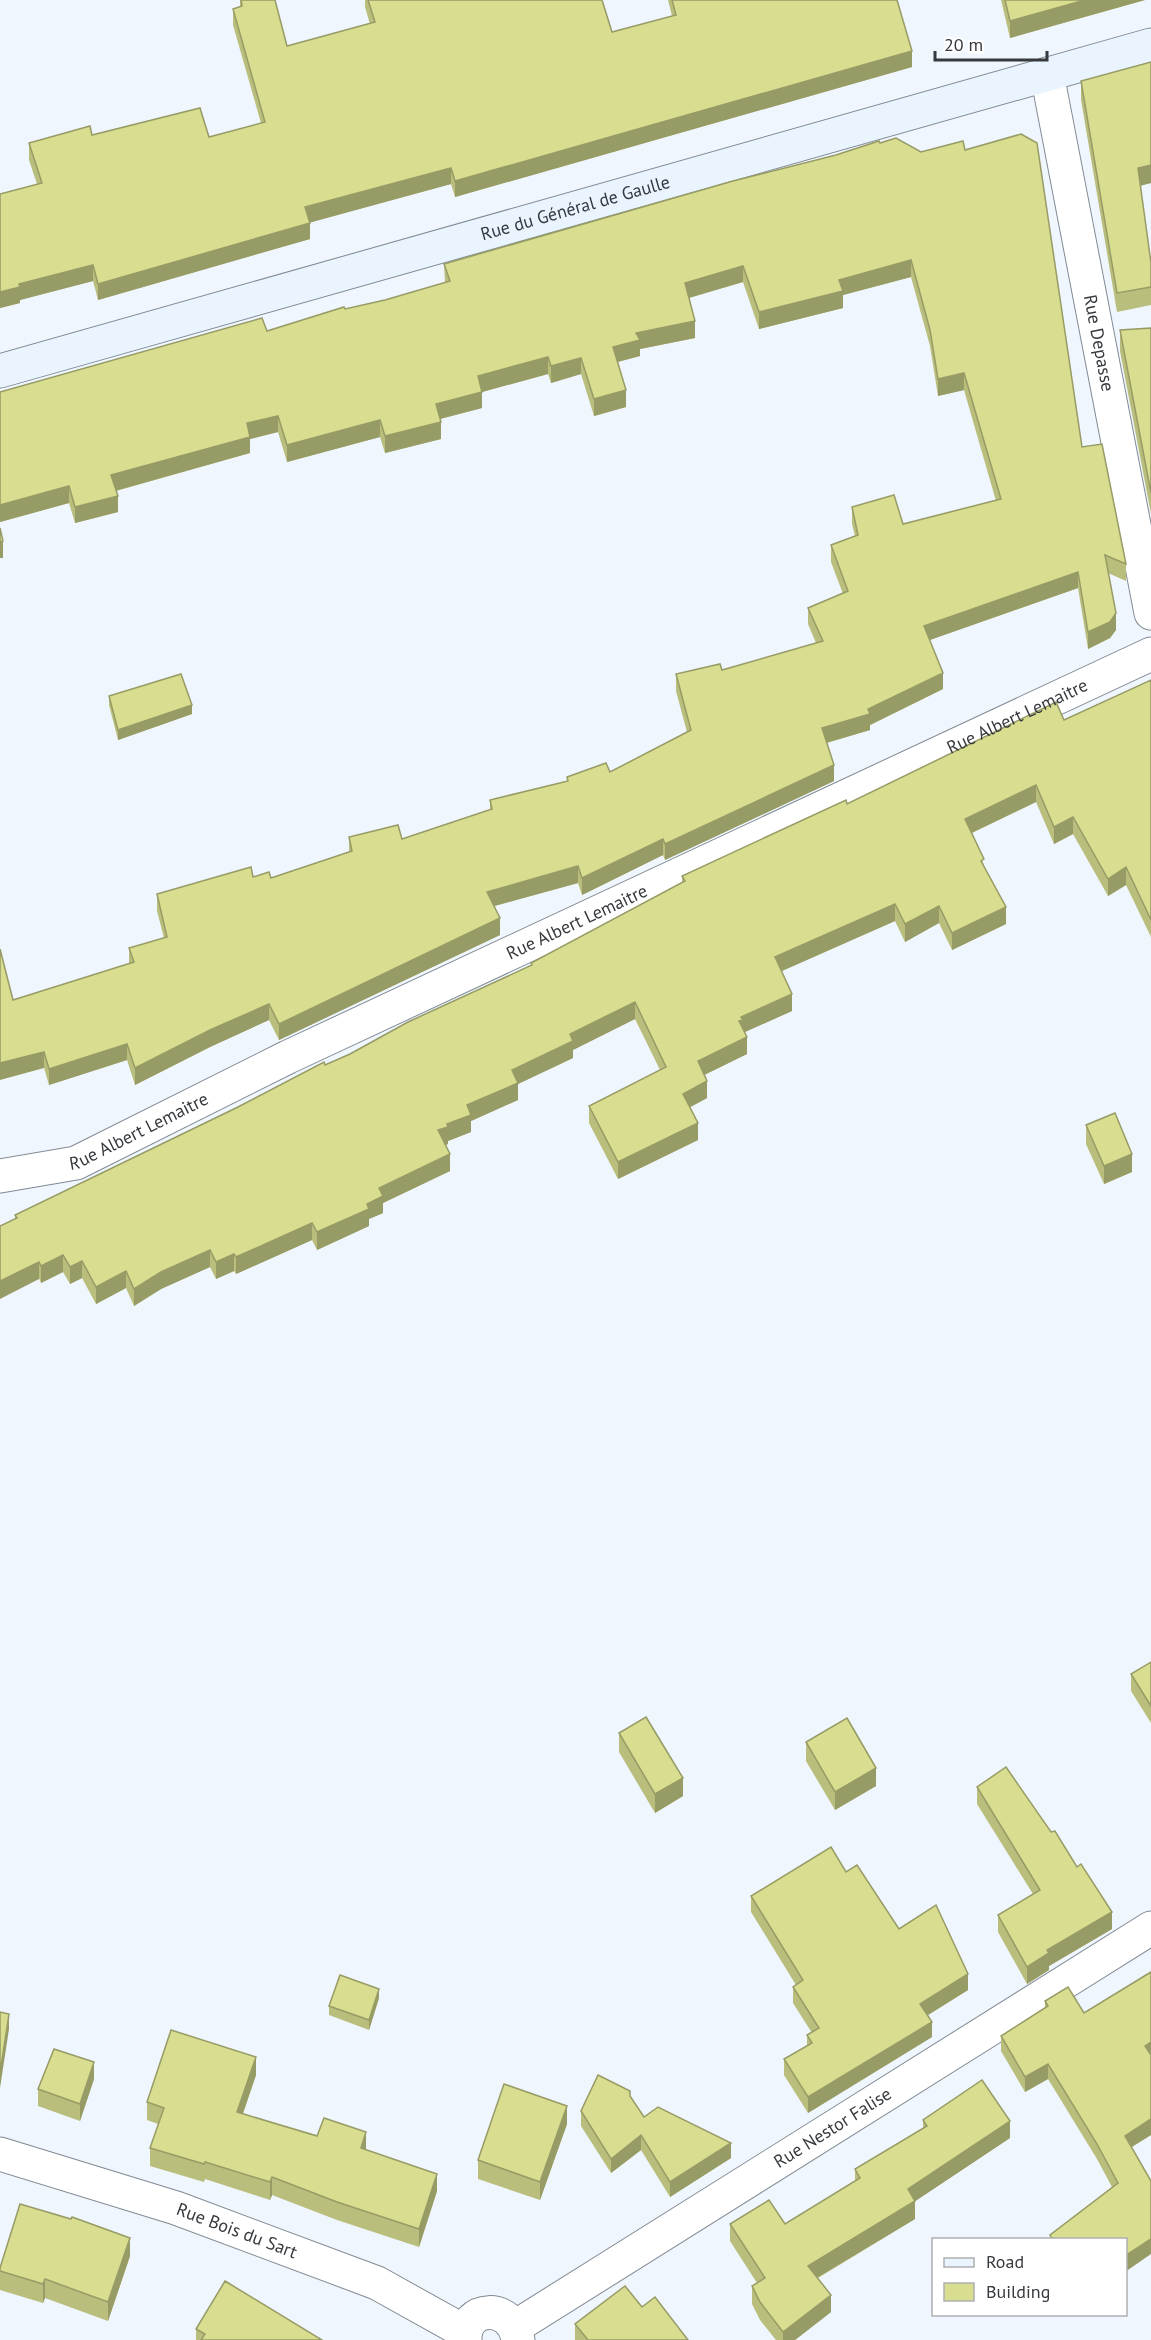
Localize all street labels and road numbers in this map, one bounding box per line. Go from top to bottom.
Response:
street label: Rue du Général de Gaulle [478,170,673,245]
street label: Rue Depasse [1079,293,1120,393]
street label: Rue Albert Lemaitre [943,673,1091,759]
street label: Rue Albert Lemaitre [502,879,651,964]
street label: Rue Albert Lemaitre [67,1087,212,1175]
street label: Rue Nestor Falise [769,2082,896,2173]
street label: Rue Bois du Sart [173,2197,301,2263]

